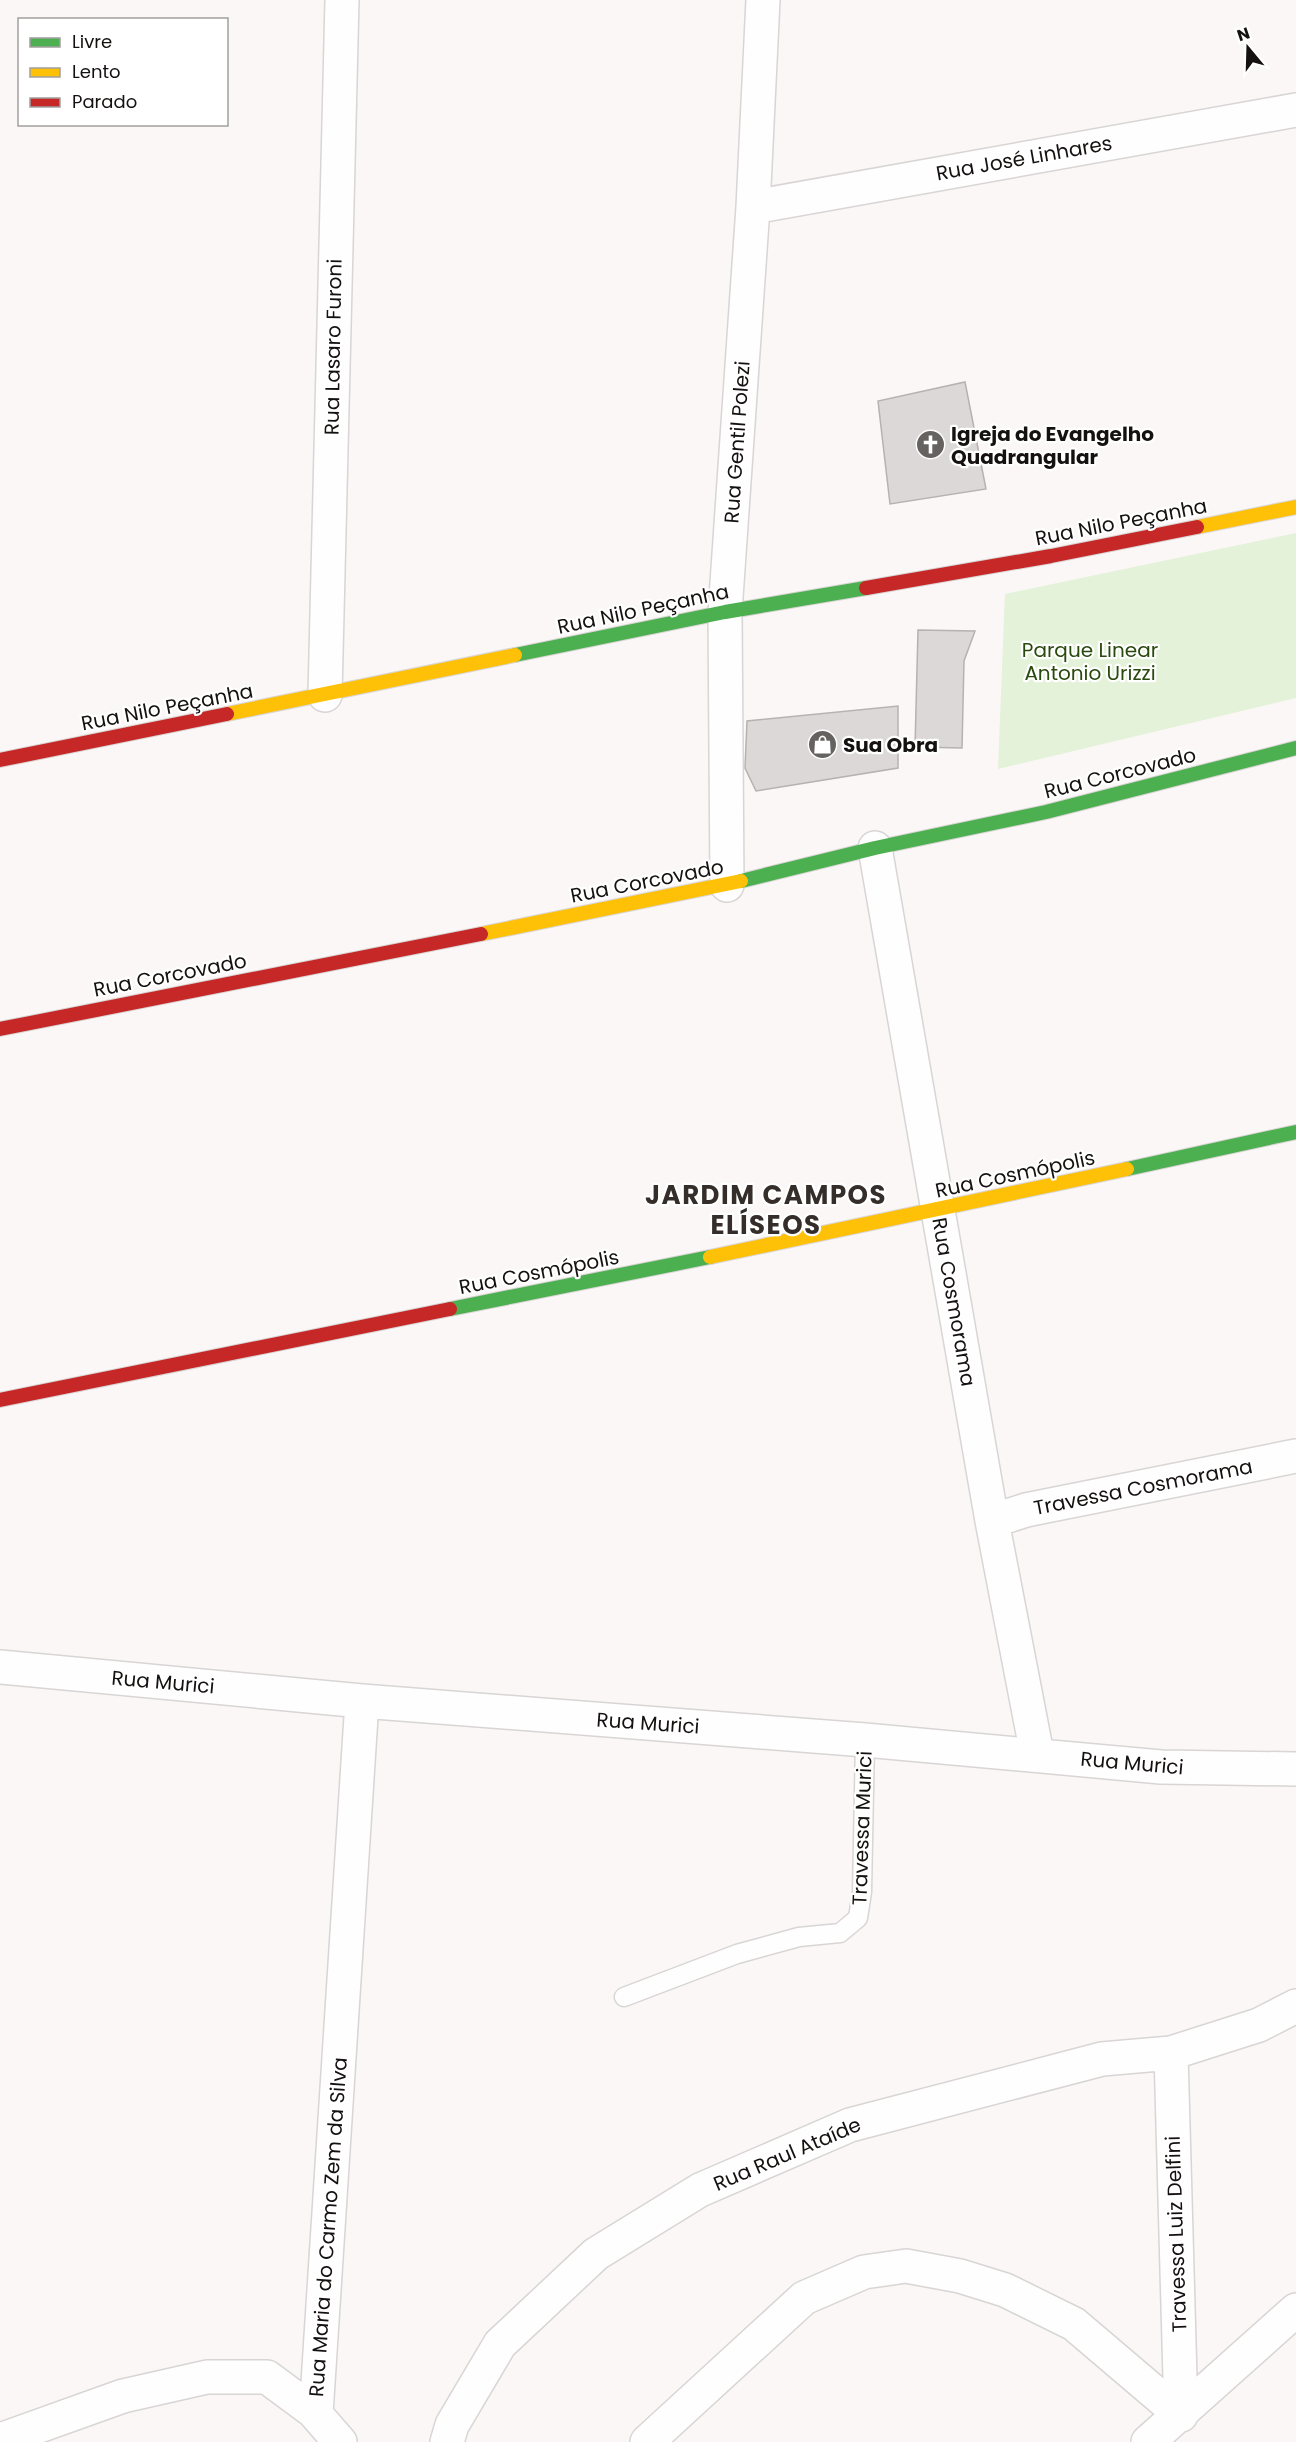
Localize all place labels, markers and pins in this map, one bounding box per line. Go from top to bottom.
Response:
place label: Igreja do Evangelho Quadrangular [951,420,1154,471]
church icon: Igreja do Evangelho Quadrangular [914,429,946,461]
shop icon: Sua Obra [806,729,838,761]
place label: Sua Obra [843,731,938,759]

